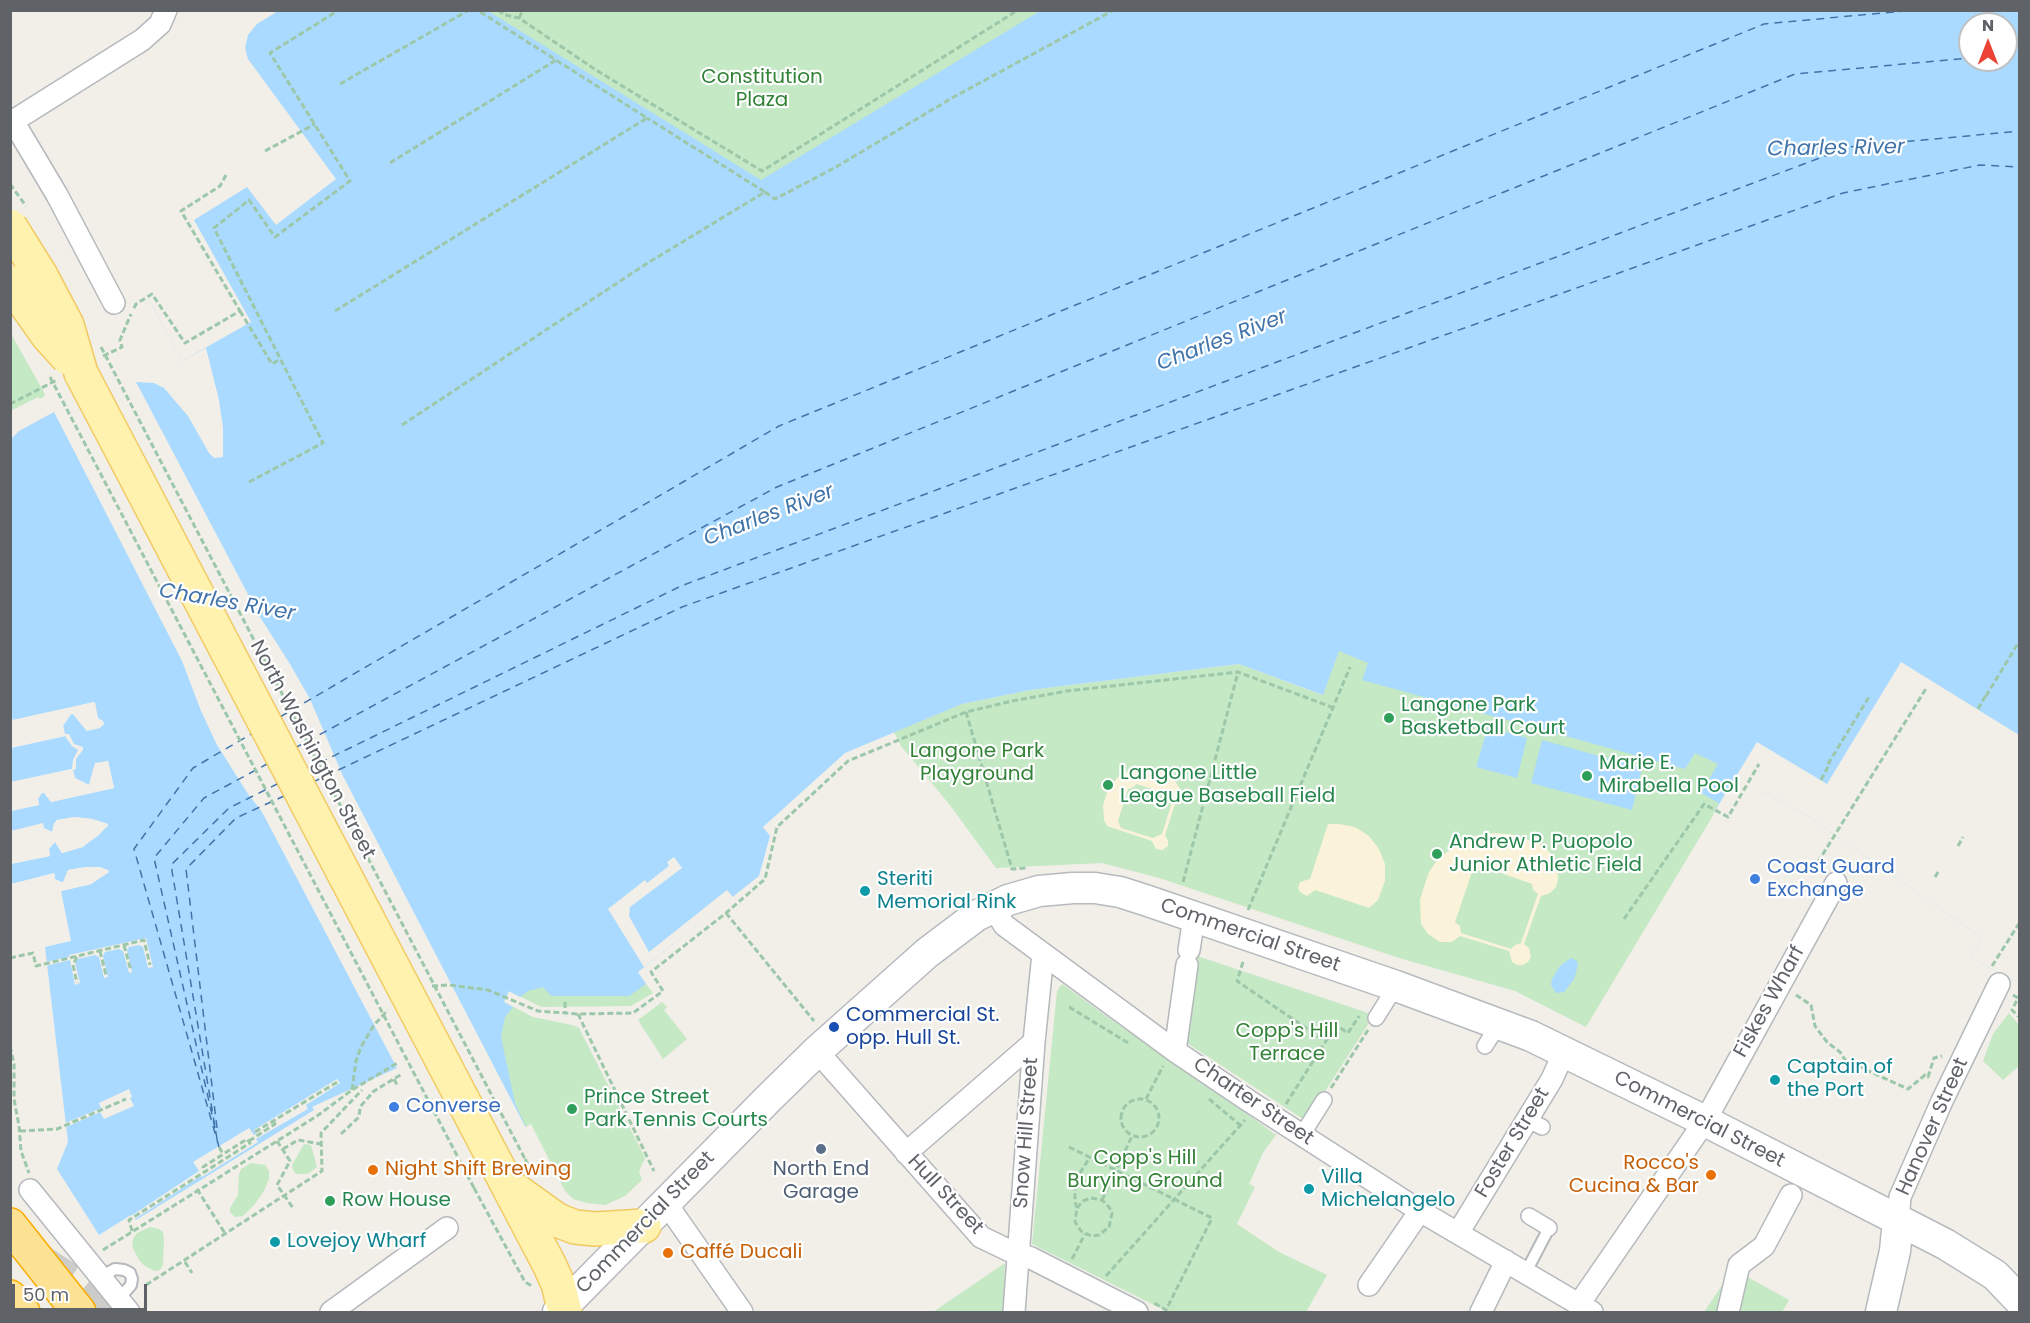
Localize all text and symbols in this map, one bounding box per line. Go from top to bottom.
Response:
north arrow [1958,12,2018,72]
text: N [1982,14,1994,37]
park label: Constitution Plaza [701,66,823,113]
water label: Charles River [1767,135,1905,163]
water label: Charles River [1153,305,1291,377]
water label: Charles River [700,480,838,552]
water label: Charles River [157,579,297,627]
street label: North Washington Street [244,637,380,863]
place label: Langone Park Basketball Court [1401,694,1565,741]
marker: Langone Park Basketball Court [1382,711,1396,725]
park label: Langone Park Playground [910,740,1044,787]
place label: Marie E. Mirabella Pool [1599,752,1739,799]
place label: Langone Little League Baseball Field [1120,762,1335,809]
marker: Marie E. Mirabella Pool [1580,769,1594,783]
marker: Langone Little League Baseball Field [1101,778,1115,792]
place label: Andrew P. Puopolo Junior Athletic Field [1449,831,1642,878]
marker: Andrew P. Puopolo Junior Athletic Field [1430,847,1444,861]
place label: Coast Guard Exchange [1767,856,1895,903]
place label: Steriti Memorial Rink [877,868,1016,915]
marker: Coast Guard Exchange [1748,872,1762,886]
marker: Steriti Memorial Rink [858,884,872,898]
street label: Commercial Street [1157,894,1343,978]
street label: Fiskes Wharf [1729,942,1811,1062]
place label: Commercial St. opp. Hull St. [846,1004,999,1051]
marker: Commercial St. opp. Hull St. [827,1020,841,1034]
park label: Copp's Hill Terrace [1236,1020,1338,1067]
street label: Charter Street [1188,1053,1318,1151]
street label: Hanover Street [1892,1055,1974,1199]
place label: Captain of the Port [1787,1056,1893,1103]
street label: Snow Hill Street [1010,1057,1044,1209]
street label: Commercial Street [1609,1066,1789,1174]
marker: Captain of the Port [1768,1073,1782,1087]
street label: Foster Street [1471,1084,1555,1202]
place label: Prince Street Park Tennis Courts [584,1086,768,1133]
place label: Converse [406,1095,501,1119]
marker: Converse [387,1100,401,1114]
marker: Prince Street Park Tennis Courts [565,1102,579,1116]
marker: North End Garage [814,1142,828,1156]
street label: Commercial Street [572,1147,720,1299]
park label: Copp's Hill Burying Ground [1067,1147,1223,1194]
street label: Hull Street [902,1150,988,1240]
place label: Rocco's Cucina & Bar [1569,1152,1699,1199]
place label: Night Shift Brewing [385,1158,571,1182]
place label: North End Garage [773,1158,869,1205]
marker: Night Shift Brewing [366,1163,380,1177]
place label: Villa Michelangelo [1321,1166,1455,1213]
marker: Rocco's Cucina & Bar [1704,1168,1718,1182]
marker: Villa Michelangelo [1302,1182,1316,1196]
place label: Row House [342,1189,451,1213]
marker: Row House [323,1194,337,1208]
place label: Lovejoy Wharf [287,1230,426,1254]
marker: Lovejoy Wharf [268,1235,282,1249]
place label: Caffé Ducali [680,1241,802,1265]
marker: Caffé Ducali [661,1246,675,1260]
scale bar [15,1272,150,1310]
text: 50 m [23,1282,69,1307]

